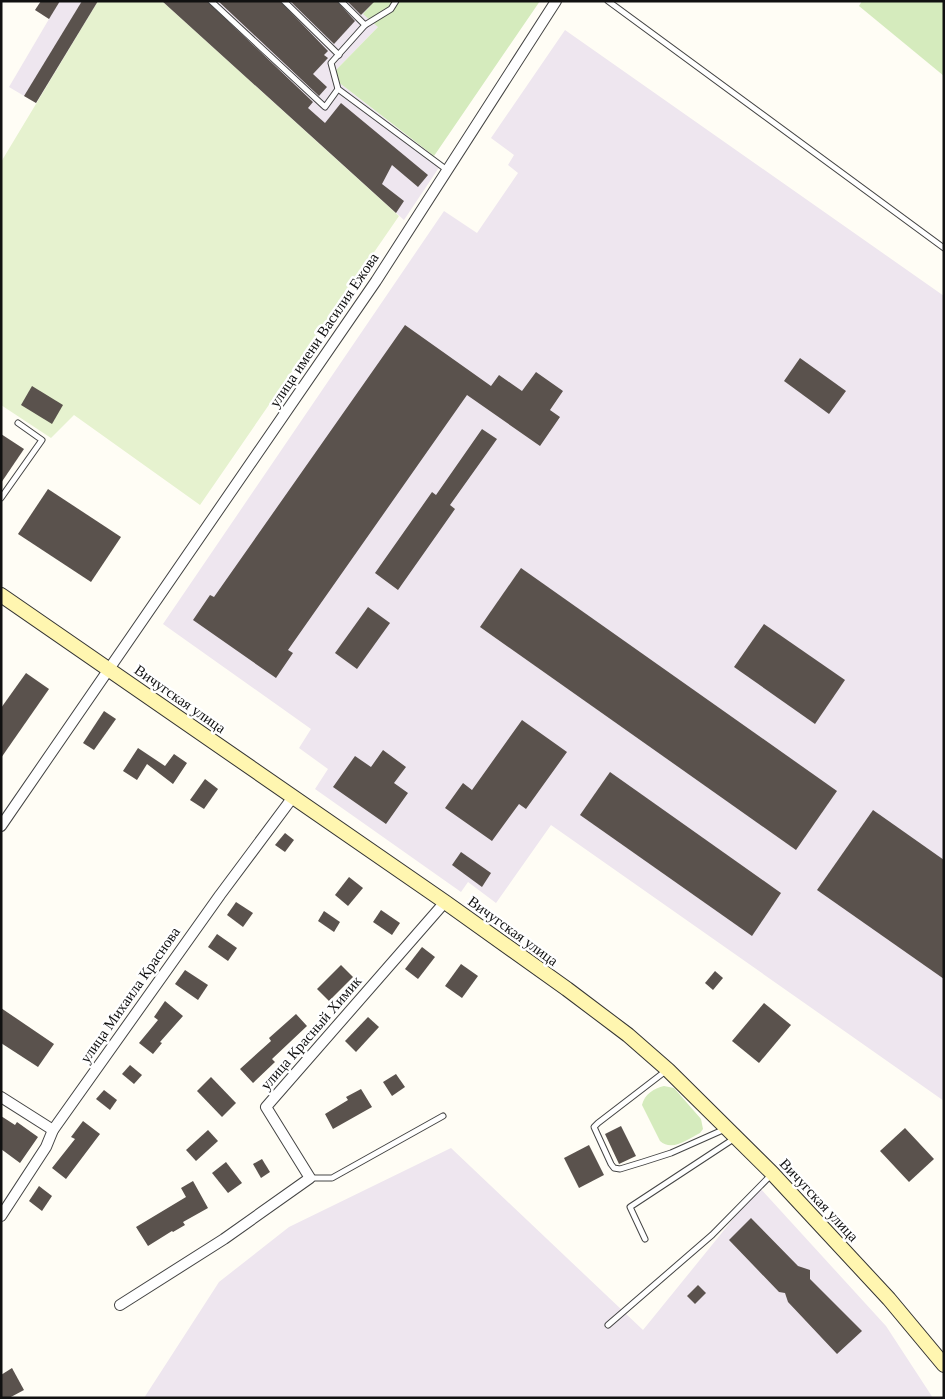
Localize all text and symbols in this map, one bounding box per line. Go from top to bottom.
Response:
street label: улица имени Василия Ежова [266,250,382,410]
street label: Вичугская улица [131,662,229,737]
street label: Вичугская улица [465,893,561,969]
street label: улица Михаила Краснова [77,924,183,1066]
street label: улица Красный Химик [257,972,365,1093]
street label: Вичугская улица [777,1155,862,1245]

